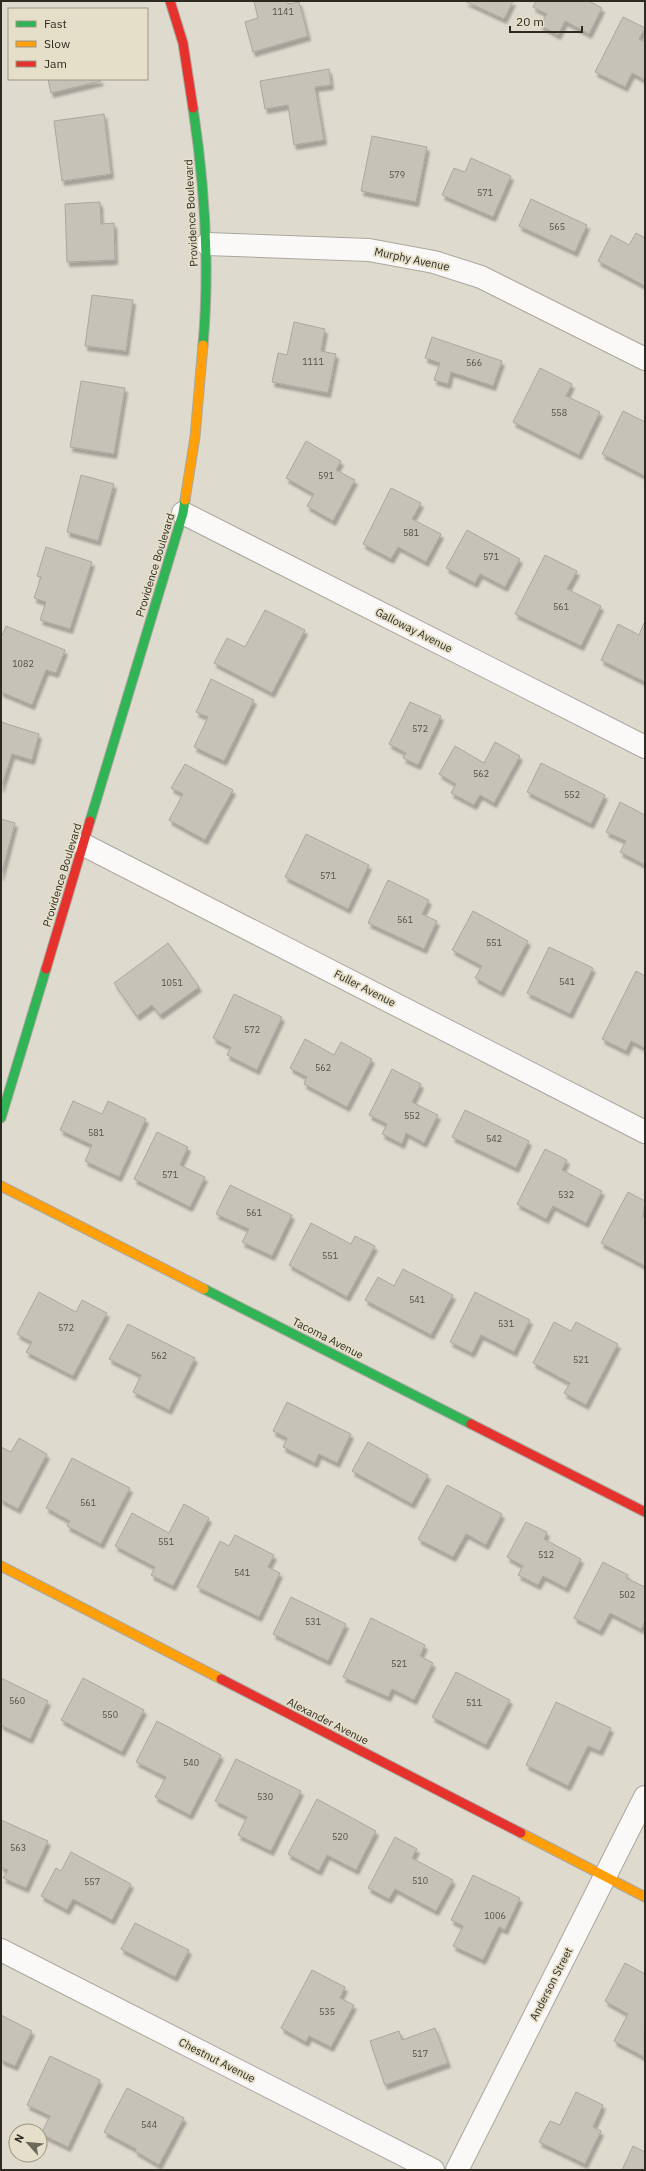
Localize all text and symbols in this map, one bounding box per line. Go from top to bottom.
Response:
house number: 1141 [272,6,294,17]
legend [8,8,148,80]
scale bar [510,8,582,34]
text: 20 m [516,14,544,29]
text: Fast [44,16,67,31]
text: Slow [44,36,70,51]
text: Jam [44,56,67,71]
street label: Providence Boulevard [181,159,201,267]
house number: 579 [389,169,405,180]
house number: 571 [477,187,493,198]
house number: 565 [549,221,565,232]
street label: Murphy Avenue [373,244,451,274]
house number: 1111 [302,356,324,367]
house number: 566 [466,357,482,368]
house number: 558 [551,407,567,418]
house number: 591 [318,470,334,481]
street label: Providence Boulevard [133,511,177,619]
house number: 581 [403,527,419,538]
house number: 571 [483,551,499,562]
house number: 561 [553,601,569,612]
street label: Galloway Avenue [373,605,455,655]
house number: 1082 [12,658,34,669]
house number: 572 [412,723,428,734]
house number: 562 [473,768,489,779]
house number: 552 [564,789,580,800]
street label: Providence Boulevard [40,821,84,929]
house number: 571 [320,870,336,881]
house number: 561 [397,914,413,925]
house number: 551 [486,937,502,948]
street label: Fuller Avenue [332,966,398,1010]
house number: 541 [559,976,575,987]
house number: 1051 [161,977,183,988]
house number: 572 [244,1024,260,1035]
house number: 562 [315,1062,331,1073]
house number: 552 [404,1110,420,1121]
house number: 581 [88,1127,104,1138]
house number: 542 [486,1133,502,1144]
house number: 571 [162,1169,178,1180]
house number: 532 [558,1189,574,1200]
house number: 561 [246,1207,262,1218]
house number: 551 [322,1250,338,1261]
house number: 541 [409,1294,425,1305]
street label: Tacoma Avenue [290,1314,366,1362]
house number: 531 [498,1318,514,1329]
house number: 572 [58,1322,74,1333]
house number: 562 [151,1350,167,1361]
house number: 521 [573,1354,589,1365]
house number: 561 [80,1497,96,1508]
house number: 551 [158,1536,174,1547]
house number: 512 [538,1549,554,1560]
house number: 541 [234,1567,250,1578]
house number: 502 [619,1589,635,1600]
house number: 531 [305,1616,321,1627]
house number: 521 [391,1658,407,1669]
street label: Alexander Avenue [285,1694,371,1748]
house number: 560 [9,1695,25,1706]
house number: 511 [466,1697,482,1708]
house number: 550 [102,1709,118,1720]
house number: 540 [183,1757,199,1768]
house number: 530 [257,1791,273,1802]
house number: 520 [332,1831,348,1842]
house number: 563 [10,1842,26,1853]
house number: 510 [412,1875,428,1886]
house number: 557 [84,1876,100,1887]
house number: 1006 [484,1910,506,1921]
street label: Anderson Street [527,1945,576,2023]
house number: 535 [319,2006,335,2017]
street label: Chestnut Avenue [176,2035,258,2085]
house number: 517 [412,2048,428,2059]
house number: 544 [141,2119,157,2130]
north arrow [8,2123,48,2163]
text: N [11,2132,27,2145]

